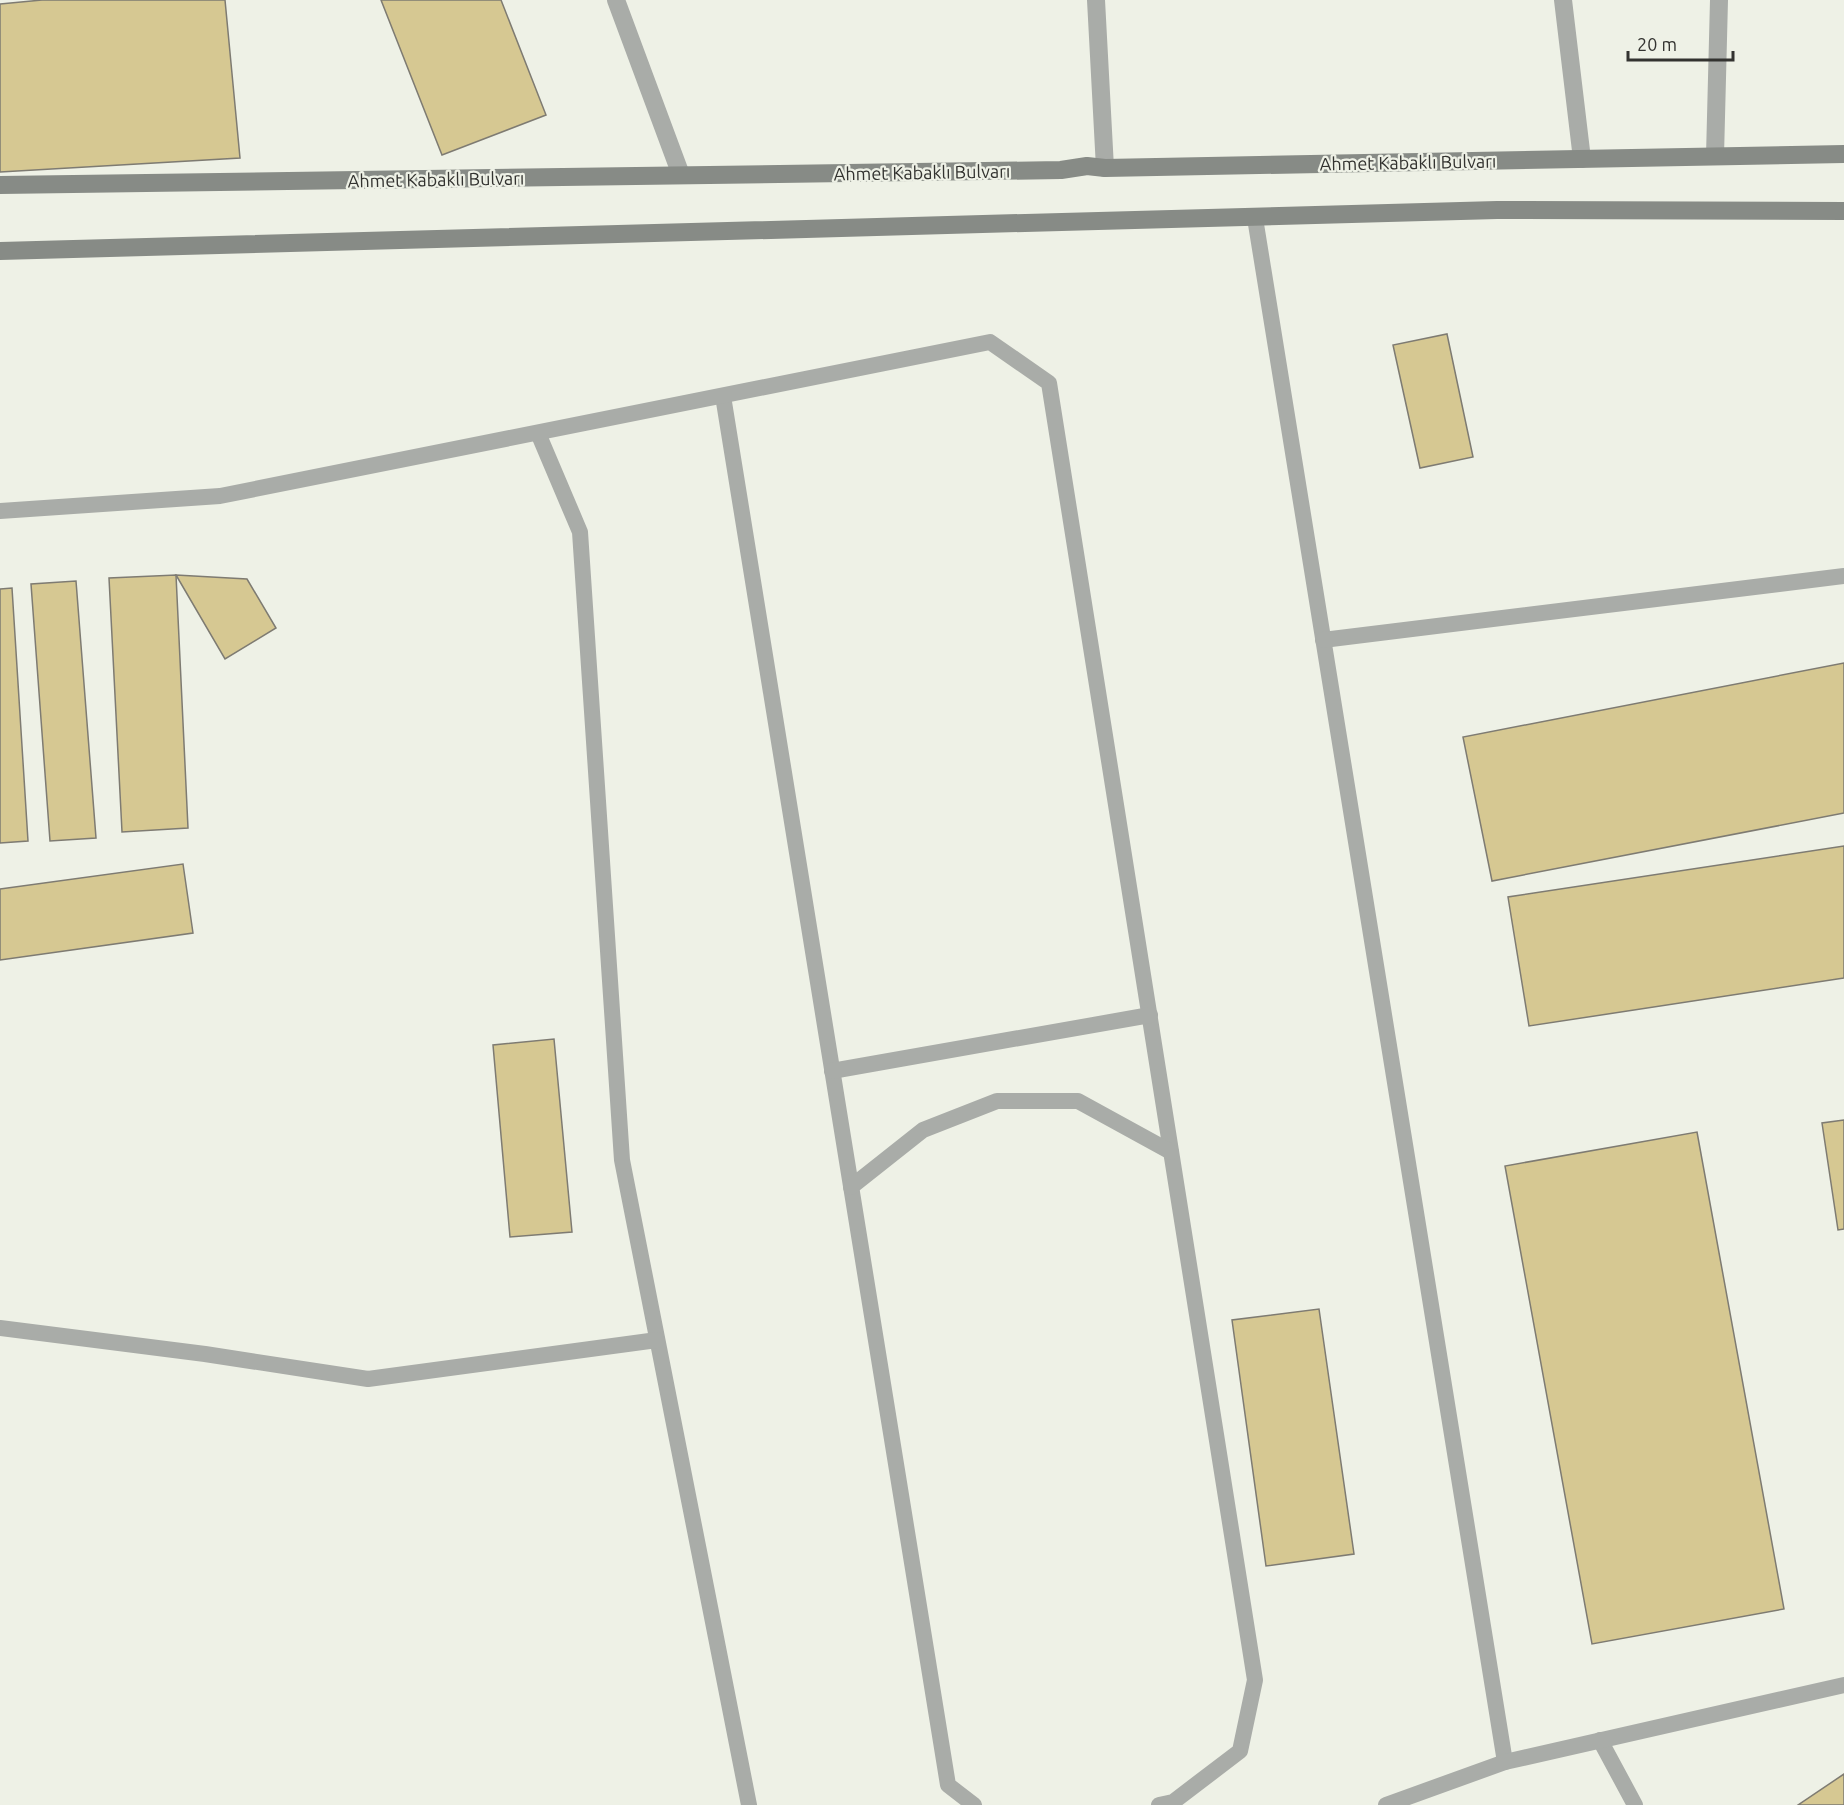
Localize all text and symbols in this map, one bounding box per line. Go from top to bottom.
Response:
scale bar [1628,24,1733,62]
text: 20 m [1637,34,1677,54]
street label: Ahmet Kabaklı Bulvarı [1320,150,1496,174]
street label: Ahmet Kabaklı Bulvarı [834,160,1010,184]
street label: Ahmet Kabaklı Bulvarı [348,167,524,191]

